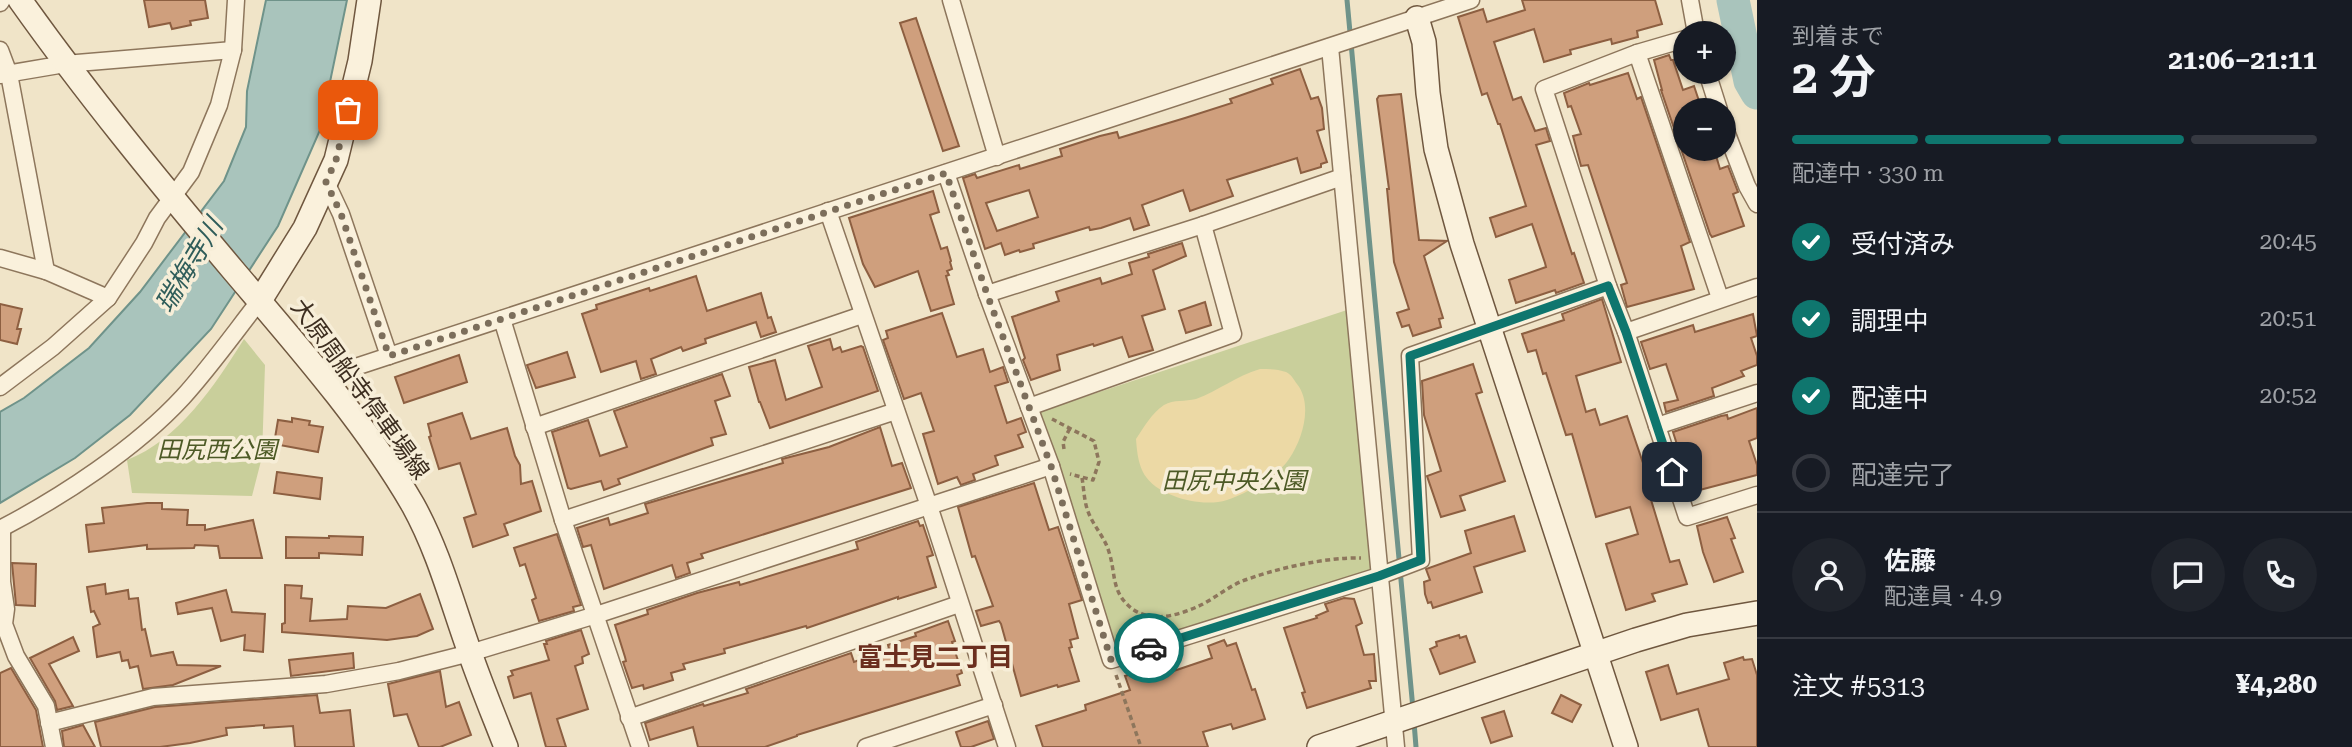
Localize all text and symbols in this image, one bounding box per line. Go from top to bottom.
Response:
map controls [1673,21,1736,161]
button: + [1673,21,1736,84]
text: 到着まで [1792,23,1884,50]
text: 21:06–21:11 [2168,45,2317,75]
text: 2 分 [1792,50,1875,104]
pin [318,80,378,140]
icon: bag [329,91,367,129]
button: − [1673,98,1736,161]
text: 配達中 · 330 m [1792,160,1944,187]
water label: 瑞梅寺川 [149,210,230,317]
icon: check [1792,223,1830,261]
text: 20:45 [2260,228,2317,255]
text: 受付済み [1851,229,1955,259]
street label: 大原周船寺停車場線 [285,293,435,485]
icon: check [1792,300,1830,338]
text: 20:51 [2260,305,2317,332]
text: 調理中 [1851,306,1929,336]
icon: check [1792,377,1830,415]
text: 20:52 [2260,382,2317,409]
text: 配達中 [1851,383,1929,413]
park label: 田尻西公園 [157,436,280,464]
pin [1642,442,1702,502]
icon: home [1653,453,1691,491]
text: 配達完了 [1851,460,1955,490]
park label: 田尻中央公園 [1162,467,1309,495]
button: person [1792,538,1866,612]
button: chat [2151,538,2225,612]
button: phone [2243,538,2317,612]
text: 佐藤 [1884,546,1936,576]
text: 配達員 · 4.9 [1884,583,2002,610]
courier [1114,613,1184,683]
icon: car [1130,629,1168,667]
district label: 富士見二丁目 [857,642,1013,672]
text: ¥4,280 [2236,669,2317,699]
text: 注文 #5313 [1792,671,1925,701]

